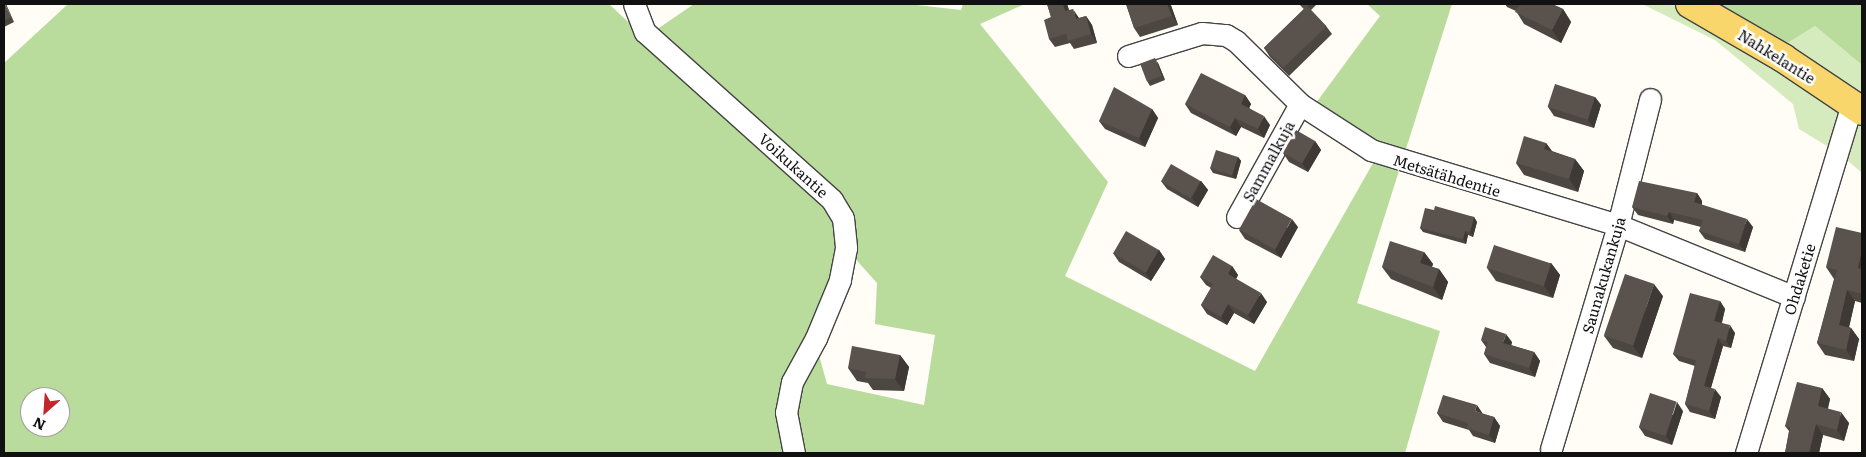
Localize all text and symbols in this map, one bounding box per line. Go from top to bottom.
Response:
street label: Nahkelantie [1735,25,1819,87]
street label: Sammalkuja [1238,117,1298,205]
street label: Voikukantie [756,129,832,201]
street label: Metsätähdentie [1391,150,1503,200]
street label: Saunakukankuja [1578,215,1628,335]
street label: Ohdaketie [1780,241,1818,317]
north arrow [20,387,70,437]
text: N [29,413,49,436]

